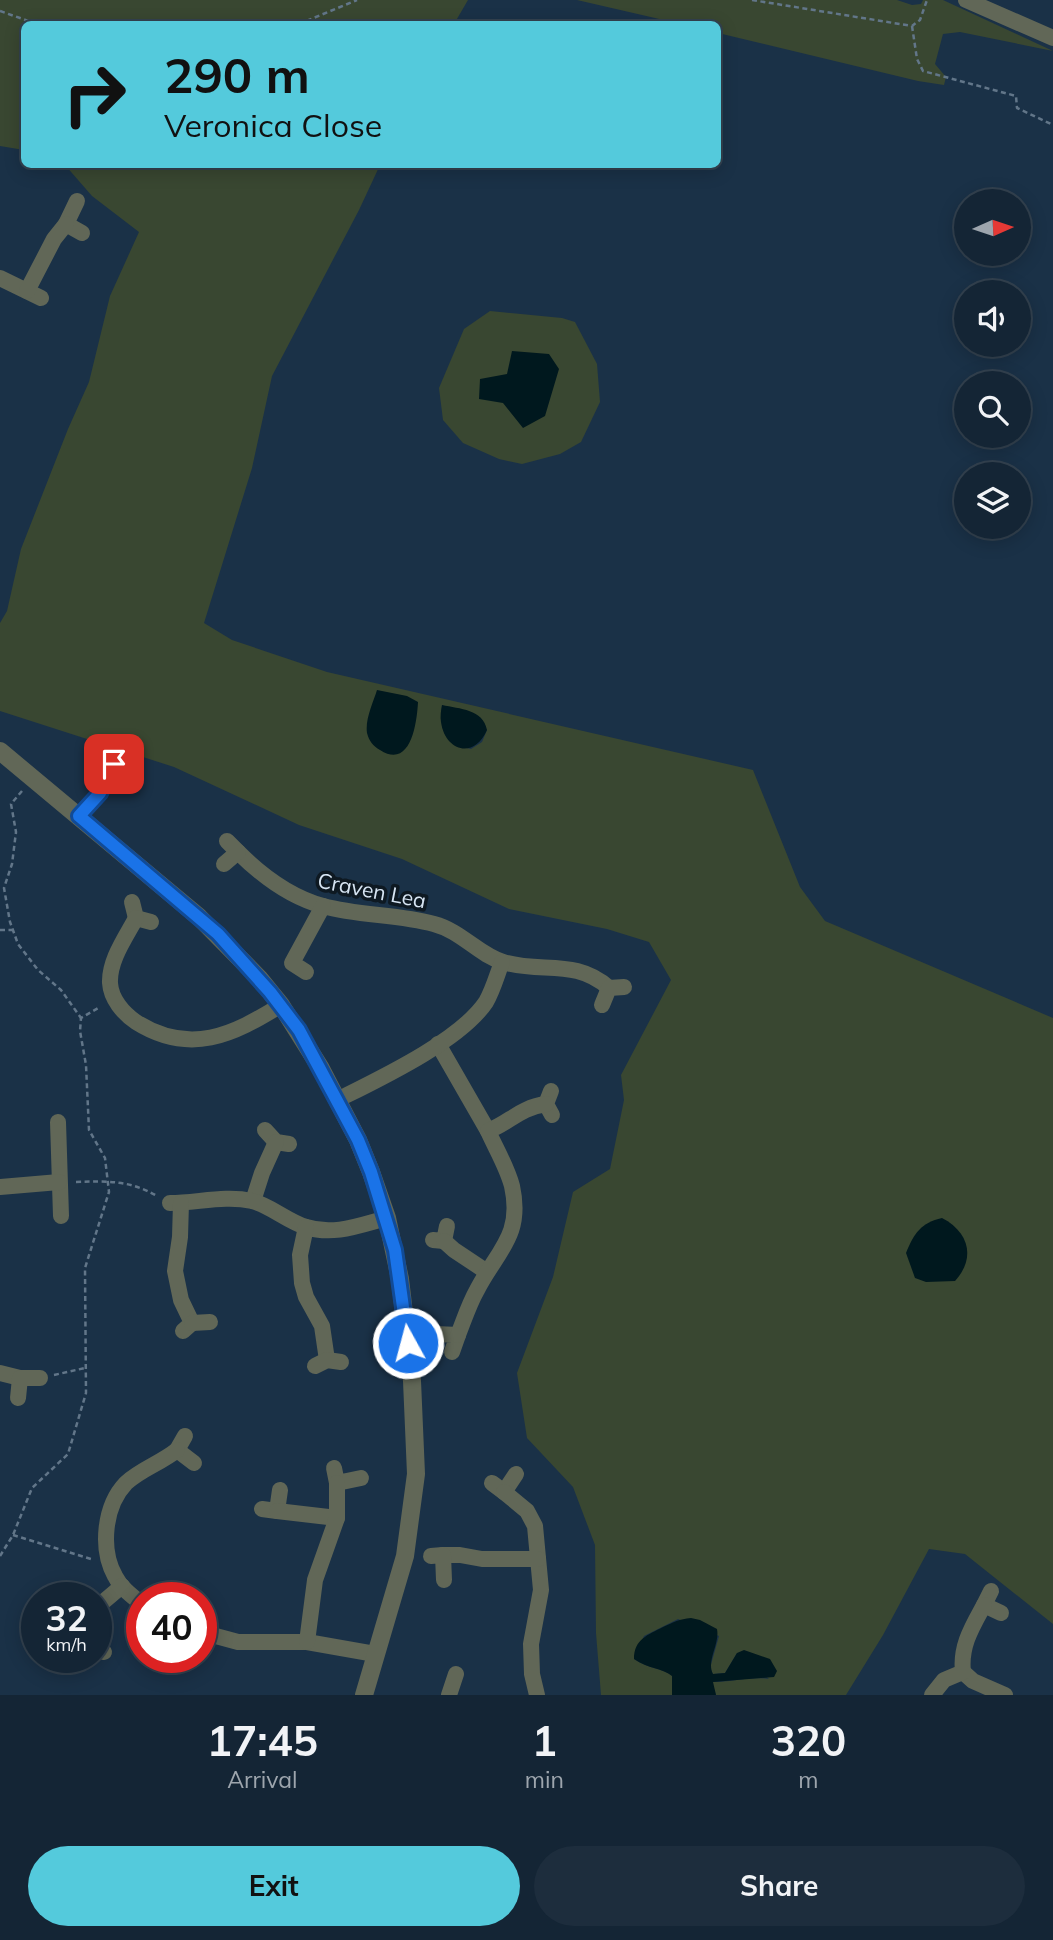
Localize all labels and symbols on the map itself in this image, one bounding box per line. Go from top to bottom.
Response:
north arrow [954,189,1031,266]
pin [84,734,144,794]
street label: Craven Lea [316,867,428,913]
position arrow [371,1306,445,1380]
speed limit sign: 40 [126,1582,217,1673]

